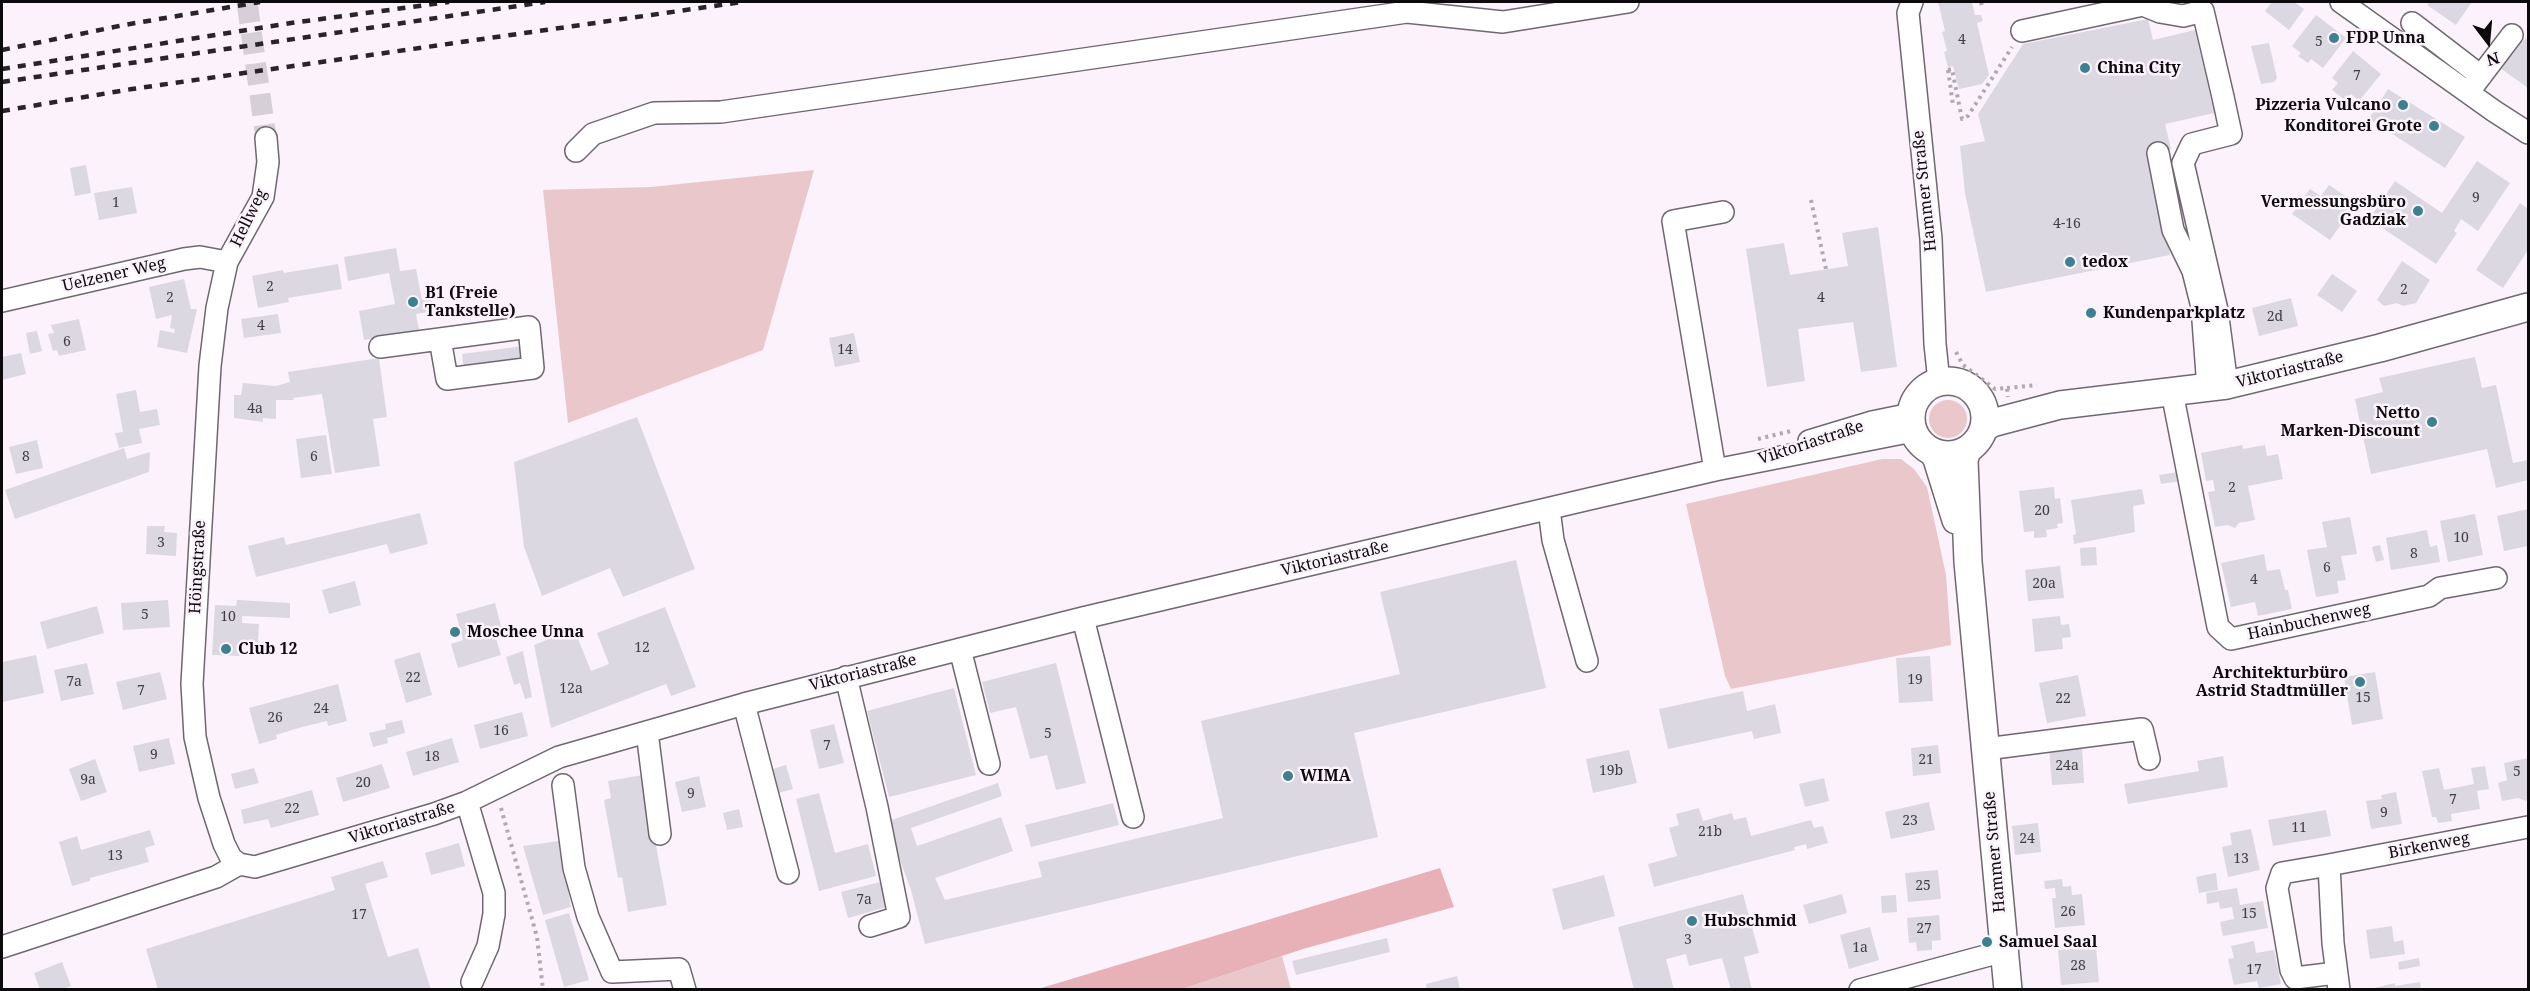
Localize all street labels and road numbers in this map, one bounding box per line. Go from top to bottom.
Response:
street label: Hammer Straße [1909,129,1941,253]
street label: Hellweg [227,186,271,250]
street label: Uelzener Weg [61,254,167,296]
street label: Viktoriastraße [2234,347,2346,393]
street label: Viktoriastraße [1756,417,1866,469]
street label: Höingstraße [186,520,210,614]
street label: Viktoriastraße [1279,537,1391,581]
street label: Hainbuchenweg [2246,600,2372,644]
street label: Viktoriastraße [807,650,919,696]
street label: Hammer Straße [1980,791,2010,913]
street label: Viktoriastraße [347,798,457,848]
street label: Birkenweg [2387,829,2471,863]

